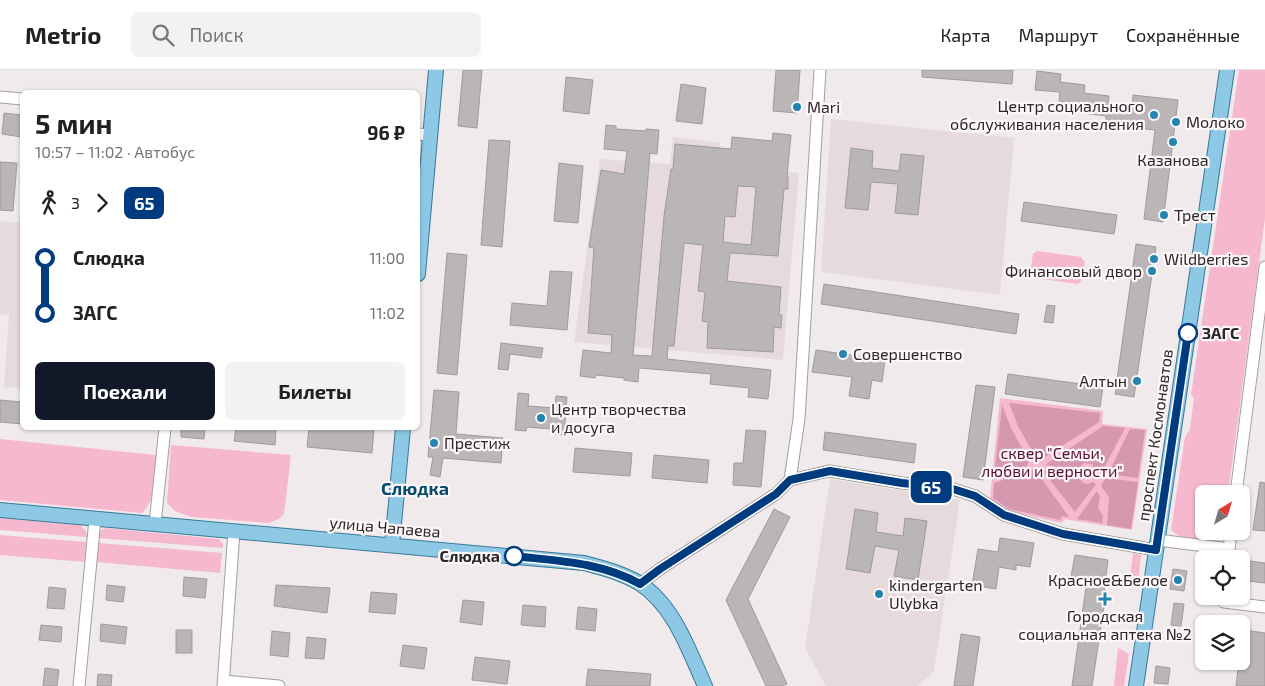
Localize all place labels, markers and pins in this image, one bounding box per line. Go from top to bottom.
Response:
place label: Центр социального обслуживания населения [950,96,1144,134]
place label: Mari [807,97,840,116]
marker: Mari [791,101,803,113]
marker: Центр социального обслуживания населения [1148,109,1160,121]
place label: Молоко [1186,112,1245,131]
marker: Молоко [1170,116,1182,128]
marker: Казанова [1167,136,1179,148]
place label: Казанова [1137,150,1209,169]
place label: Трест [1174,205,1216,224]
marker: Трест [1158,209,1170,221]
place label: Wildberries [1164,249,1248,268]
marker: Wildberries [1148,253,1160,265]
place label: Финансовый двор [1005,261,1142,280]
marker: Финансовый двор [1146,265,1158,277]
marker: ЗАГС [1178,323,1198,343]
place label: ЗАГС [1202,323,1239,342]
place label: Совершенство [853,344,963,363]
marker: Совершенство [837,348,849,360]
place label: Алтын [1079,371,1127,390]
marker: Алтын [1131,375,1143,387]
place label: Центр творчества и досуга [551,399,686,437]
marker: Центр творчества и досуга [535,412,547,424]
place label: Престиж [444,433,511,452]
marker: Престиж [428,437,440,449]
place label: Слюдка [440,546,500,565]
marker: Слюдка [504,546,524,566]
place label: Красное&Белое [1048,570,1168,589]
marker: Красное&Белое [1172,574,1184,586]
place label: kindergarten Ulybka [889,575,983,612]
marker: kindergarten Ulybka [873,588,885,600]
marker: Городская социальная аптека №2 [1099,593,1111,605]
place label: Городская социальная аптека №2 [1018,606,1192,643]

